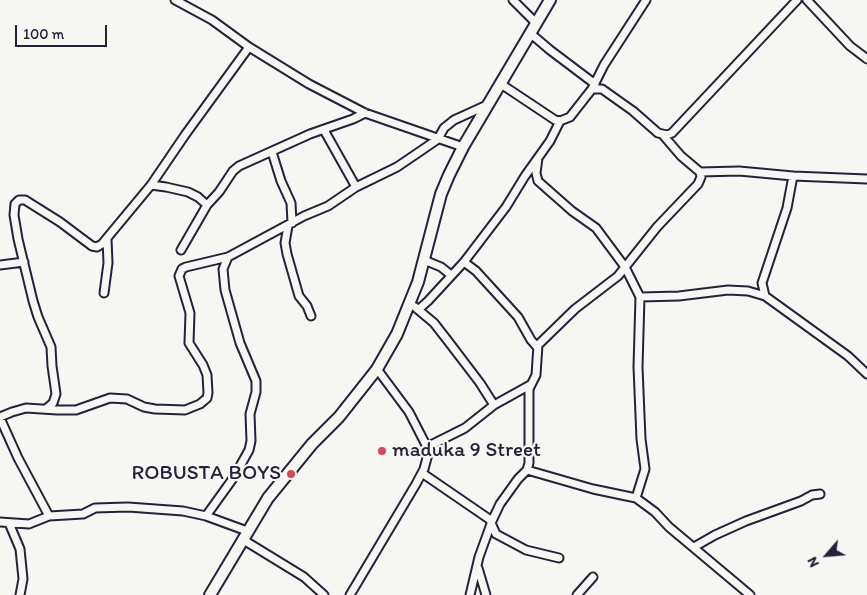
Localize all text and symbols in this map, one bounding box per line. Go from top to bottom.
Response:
scale bar [18,15,110,47]
text: 100 m [23,25,64,43]
place label: maduka 9 Street [392,438,541,464]
marker: maduka 9 Street [376,445,388,457]
place label: ROBUSTA BOYS [132,461,281,487]
marker: ROBUSTA BOYS [285,468,297,480]
north arrow [802,530,852,580]
text: N [803,554,823,570]

